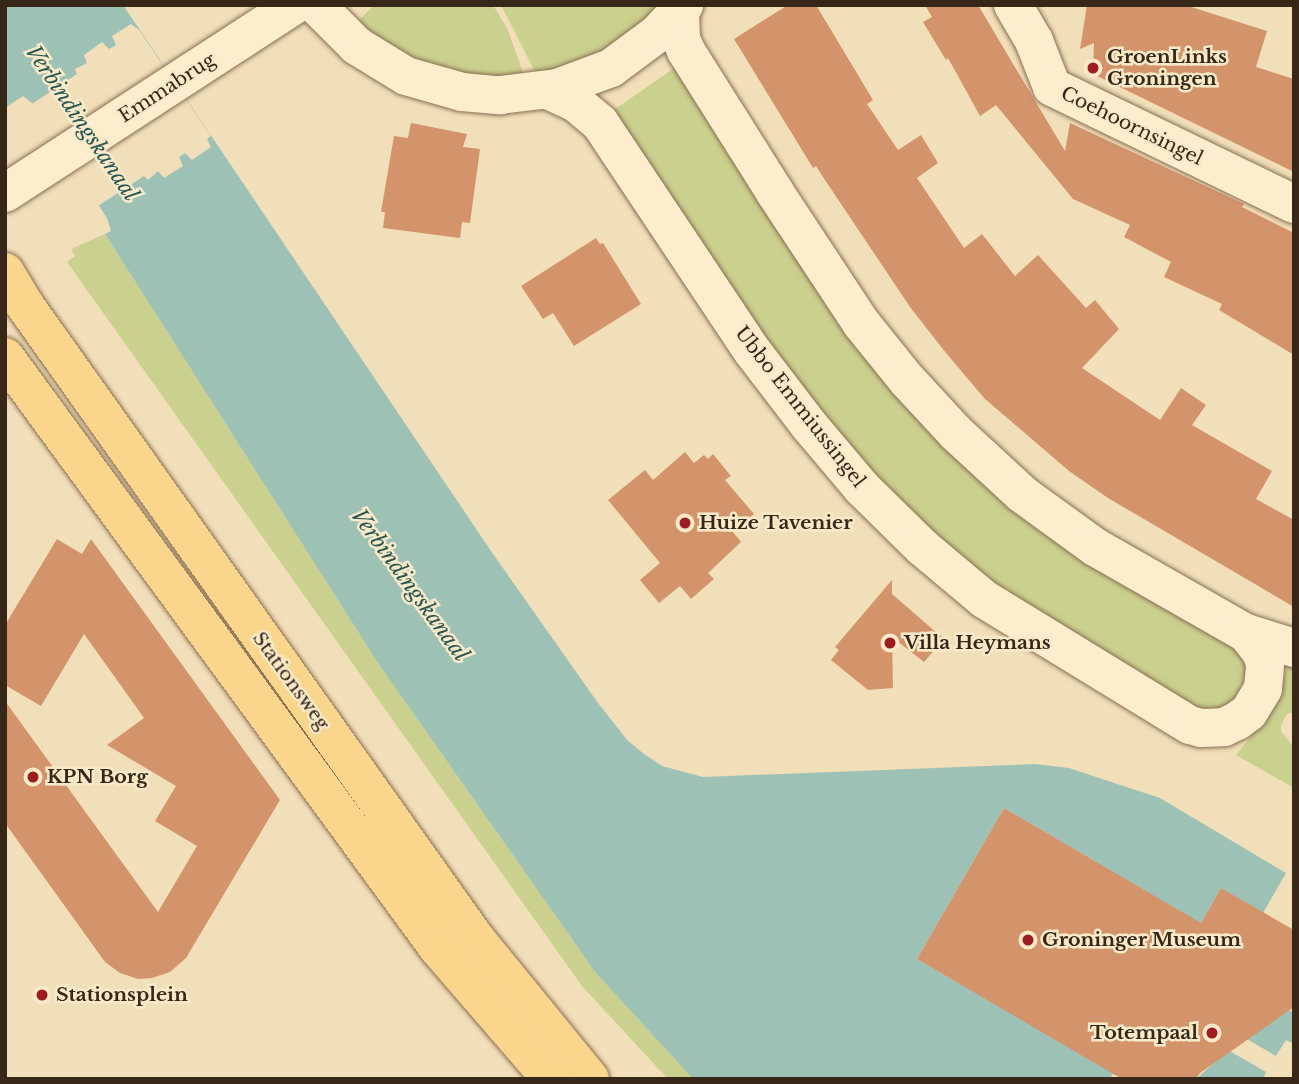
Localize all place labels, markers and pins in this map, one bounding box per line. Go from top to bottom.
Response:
place label: GroenLinks Groningen [1107,46,1227,90]
marker: GroenLinks Groningen [1085,60,1101,76]
place label: Huize Tavenier [699,512,853,534]
marker: Huize Tavenier [677,515,693,531]
place label: Villa Heymans [904,632,1051,654]
marker: Villa Heymans [882,635,898,651]
place label: KPN Borg [47,766,148,788]
marker: KPN Borg [25,769,41,785]
place label: Groninger Museum [1042,929,1241,951]
marker: Groninger Museum [1020,932,1036,948]
place label: Stationsplein [56,984,188,1006]
marker: Stationsplein [34,987,50,1003]
place label: Totempaal [1090,1022,1198,1044]
marker: Totempaal [1204,1025,1220,1041]

